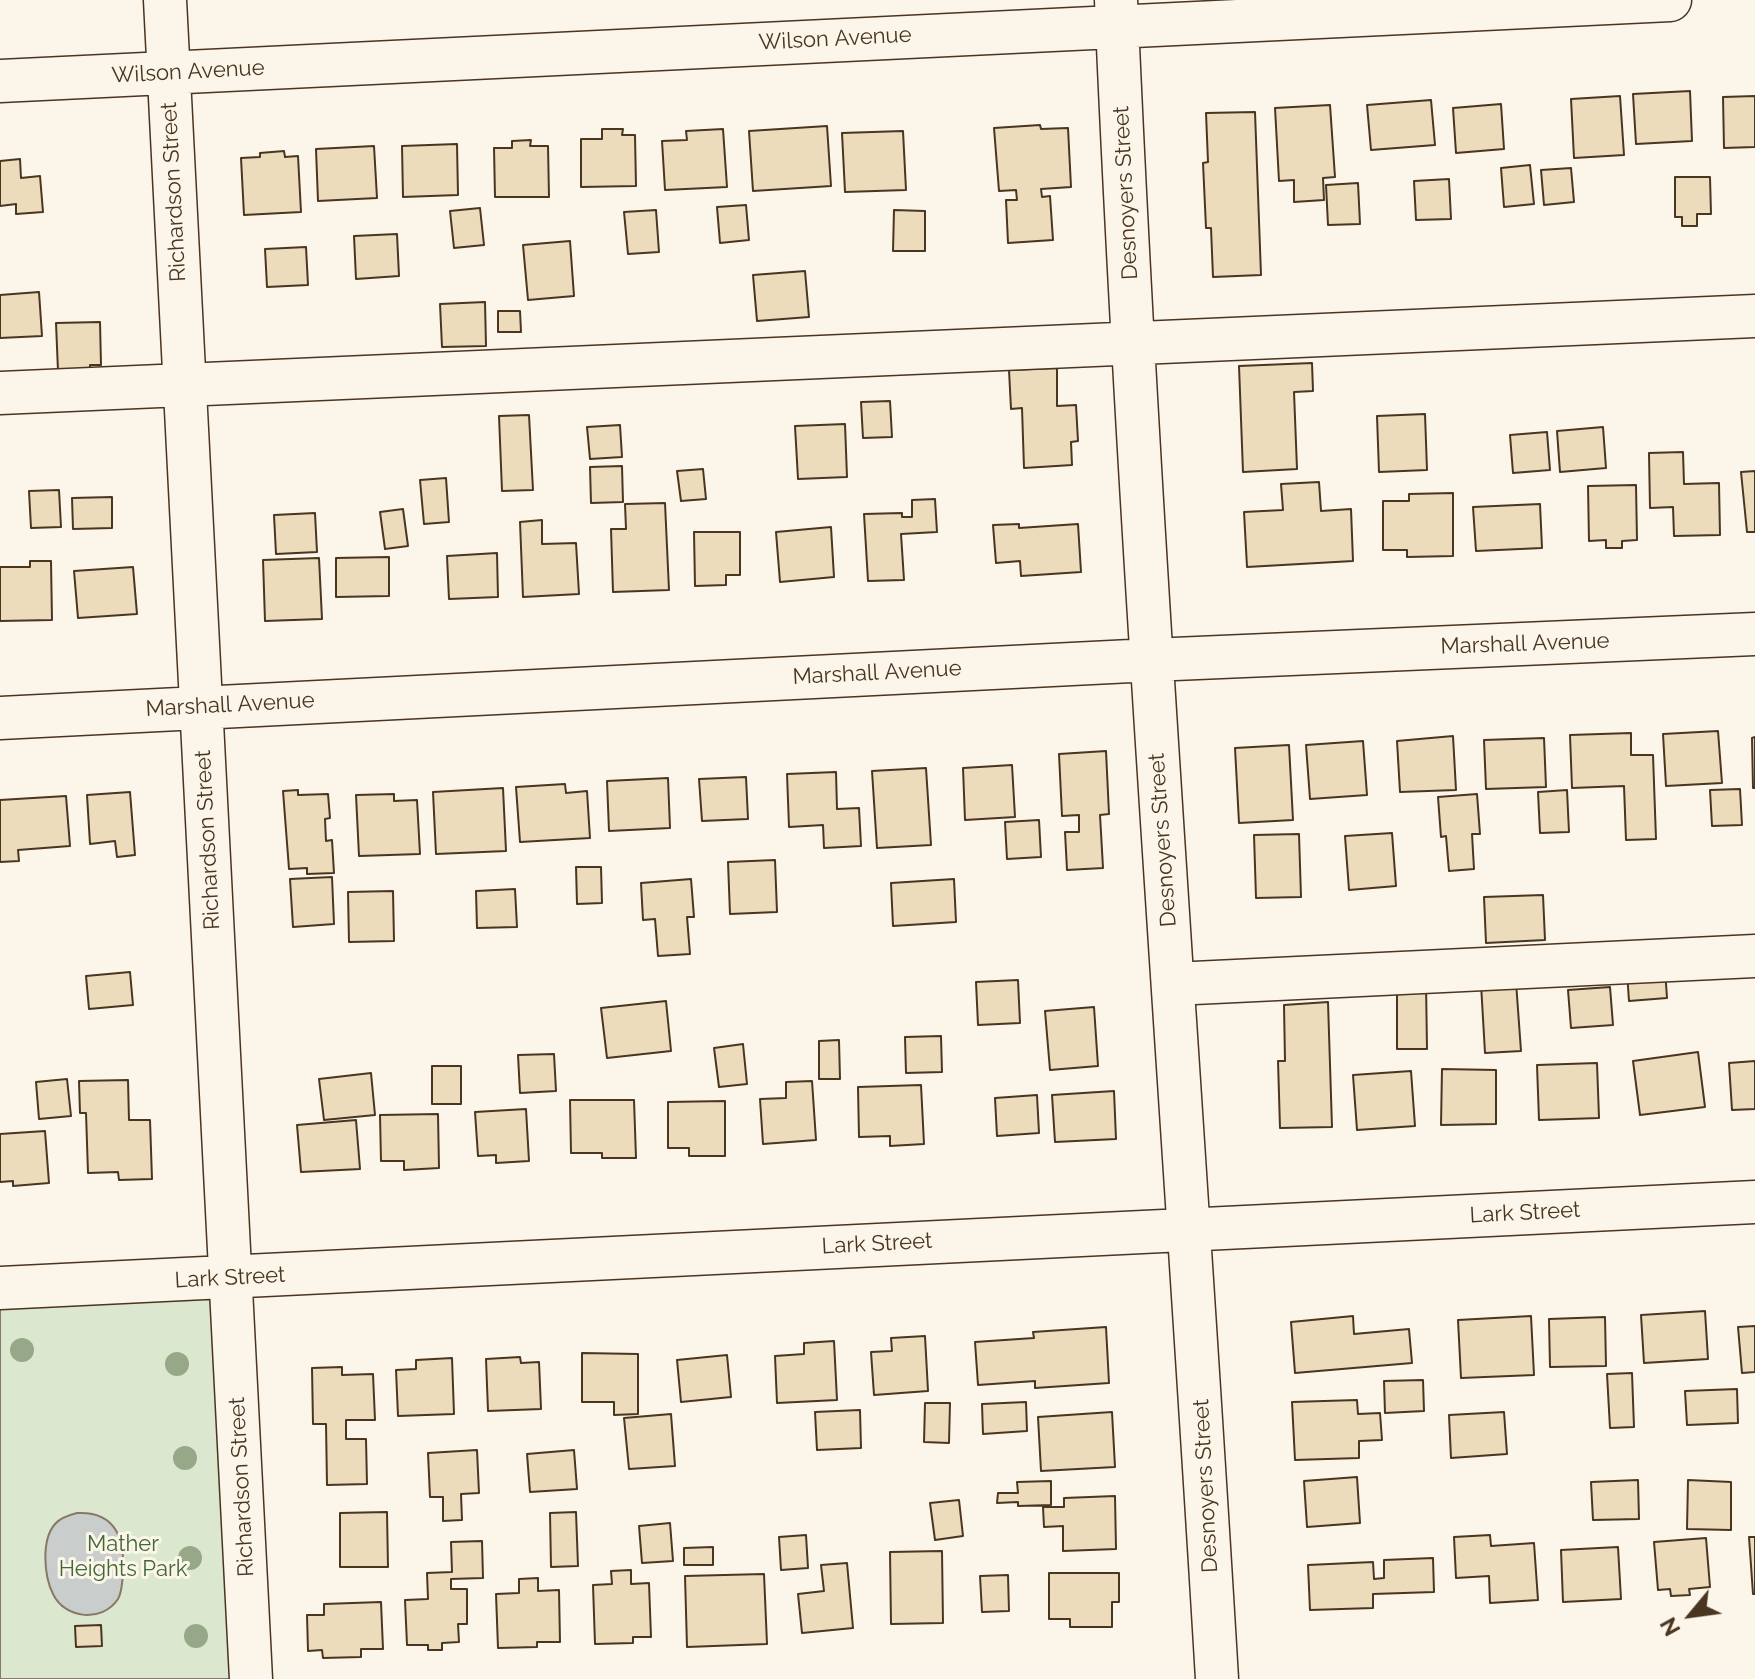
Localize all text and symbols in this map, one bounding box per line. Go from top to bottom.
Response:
street label: Wilson Avenue [758,22,912,56]
street label: Wilson Avenue [111,55,265,89]
street label: Richardson Street [156,101,192,283]
street label: Desnoyers Street [1108,105,1144,281]
street label: Marshall Avenue [1440,628,1610,660]
street label: Marshall Avenue [792,655,962,691]
street label: Marshall Avenue [145,687,315,723]
street label: Richardson Street [190,749,226,931]
street label: Desnoyers Street [1144,752,1182,928]
street label: Lark Street [1469,1197,1581,1229]
street label: Lark Street [821,1228,933,1260]
street label: Lark Street [174,1262,286,1294]
street label: Richardson Street [224,1396,260,1578]
street label: Desnoyers Street [1188,1398,1224,1574]
park label: Mather Heights Park [59,1531,187,1582]
north arrow [1651,1575,1731,1655]
text: N [1655,1613,1685,1640]

